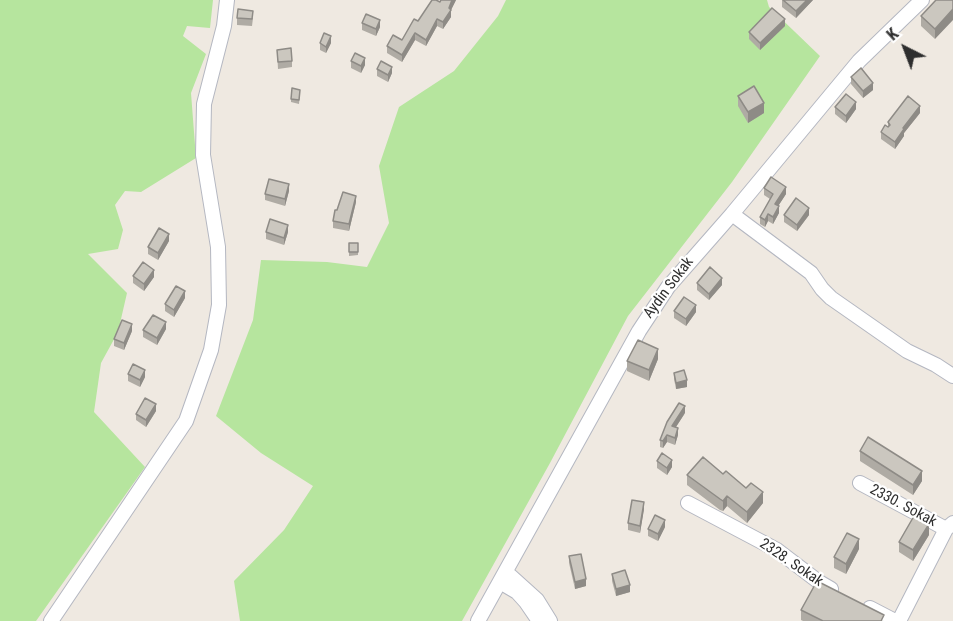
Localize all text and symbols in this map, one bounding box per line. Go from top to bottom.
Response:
north arrow [875,18,935,78]
text: K [883,24,902,44]
street label: Aydin Sokak [640,254,698,322]
street label: 2330. Sokak [867,481,939,531]
street label: 2328. Sokak [756,535,826,591]

